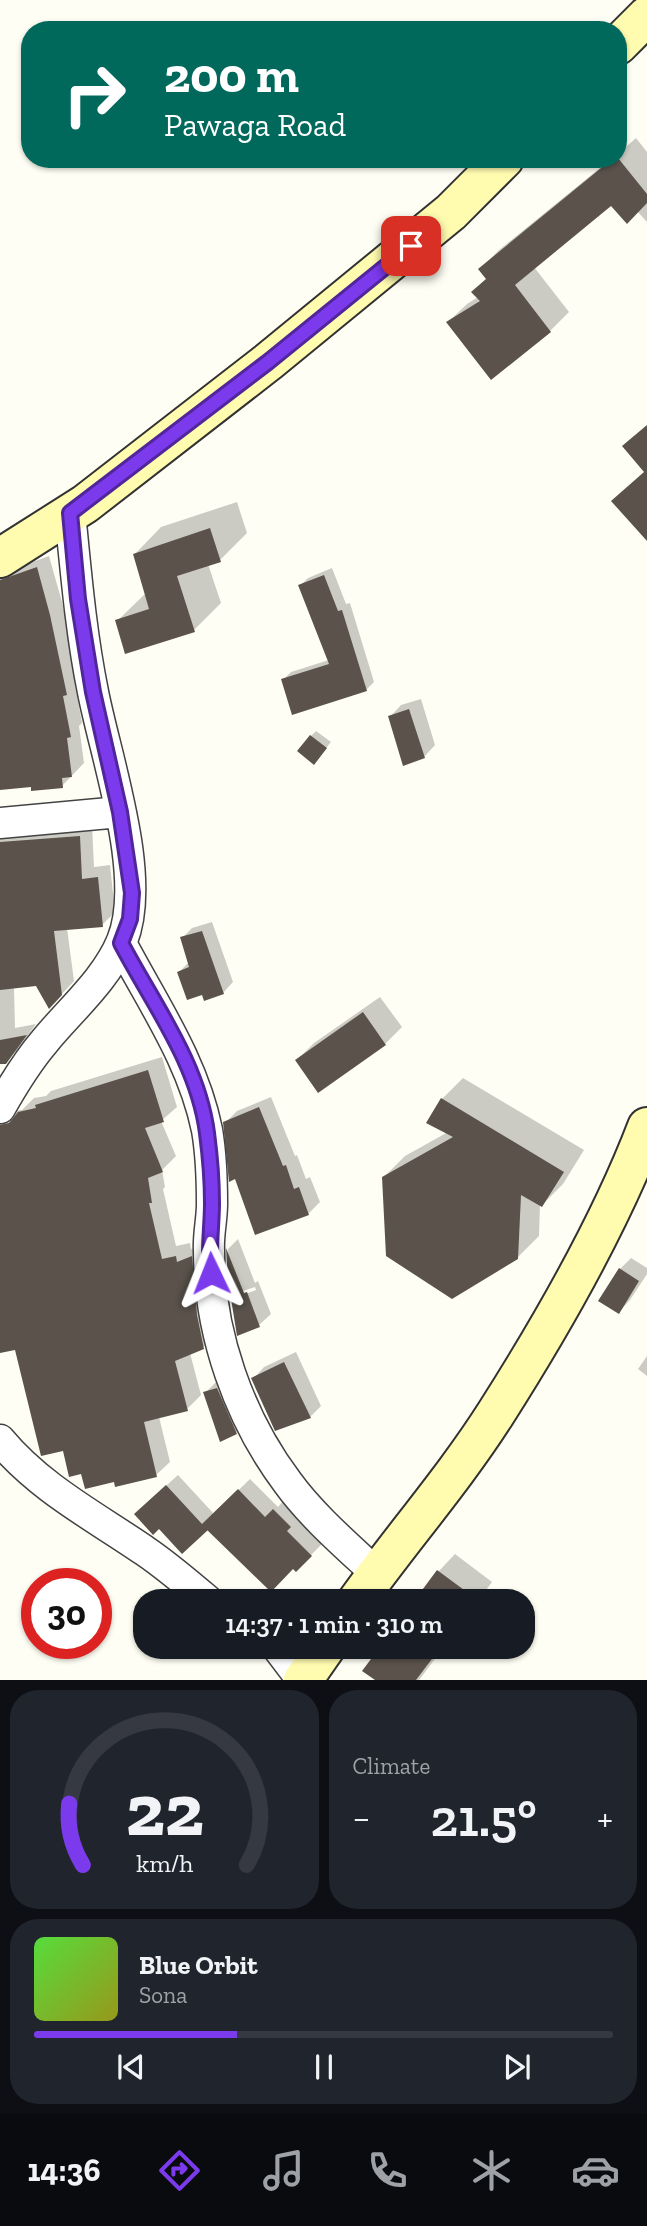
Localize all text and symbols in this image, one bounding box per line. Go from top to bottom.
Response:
text: 200 m [164,46,299,105]
icon: right [49,49,140,140]
text: Pawaga Road [164,106,346,144]
pin [381,216,441,276]
icon: arrive [392,227,430,265]
position arrow [174,1236,248,1310]
speed limit sign: 30 [21,1568,112,1659]
text: 14:37 · 1 min · 310 m [225,1608,443,1640]
text: Climate [353,1752,430,1780]
text: 22 [125,1767,203,1855]
text: 21.5° [431,1787,537,1849]
text: − [353,1795,370,1841]
text: + [597,1795,613,1841]
text: km/h [136,1848,193,1878]
text: Blue Orbit [139,1949,258,1981]
text: Sona [139,1981,187,2009]
icon: previous [112,2048,150,2086]
icon: pause [305,2048,343,2086]
icon: next [498,2048,536,2086]
icon: directions [155,2146,204,2195]
icon: music [259,2146,308,2195]
icon: phone [363,2146,412,2195]
icon: climate [467,2146,516,2195]
icon: car [571,2146,620,2195]
text: 14:36 [27,2151,101,2189]

